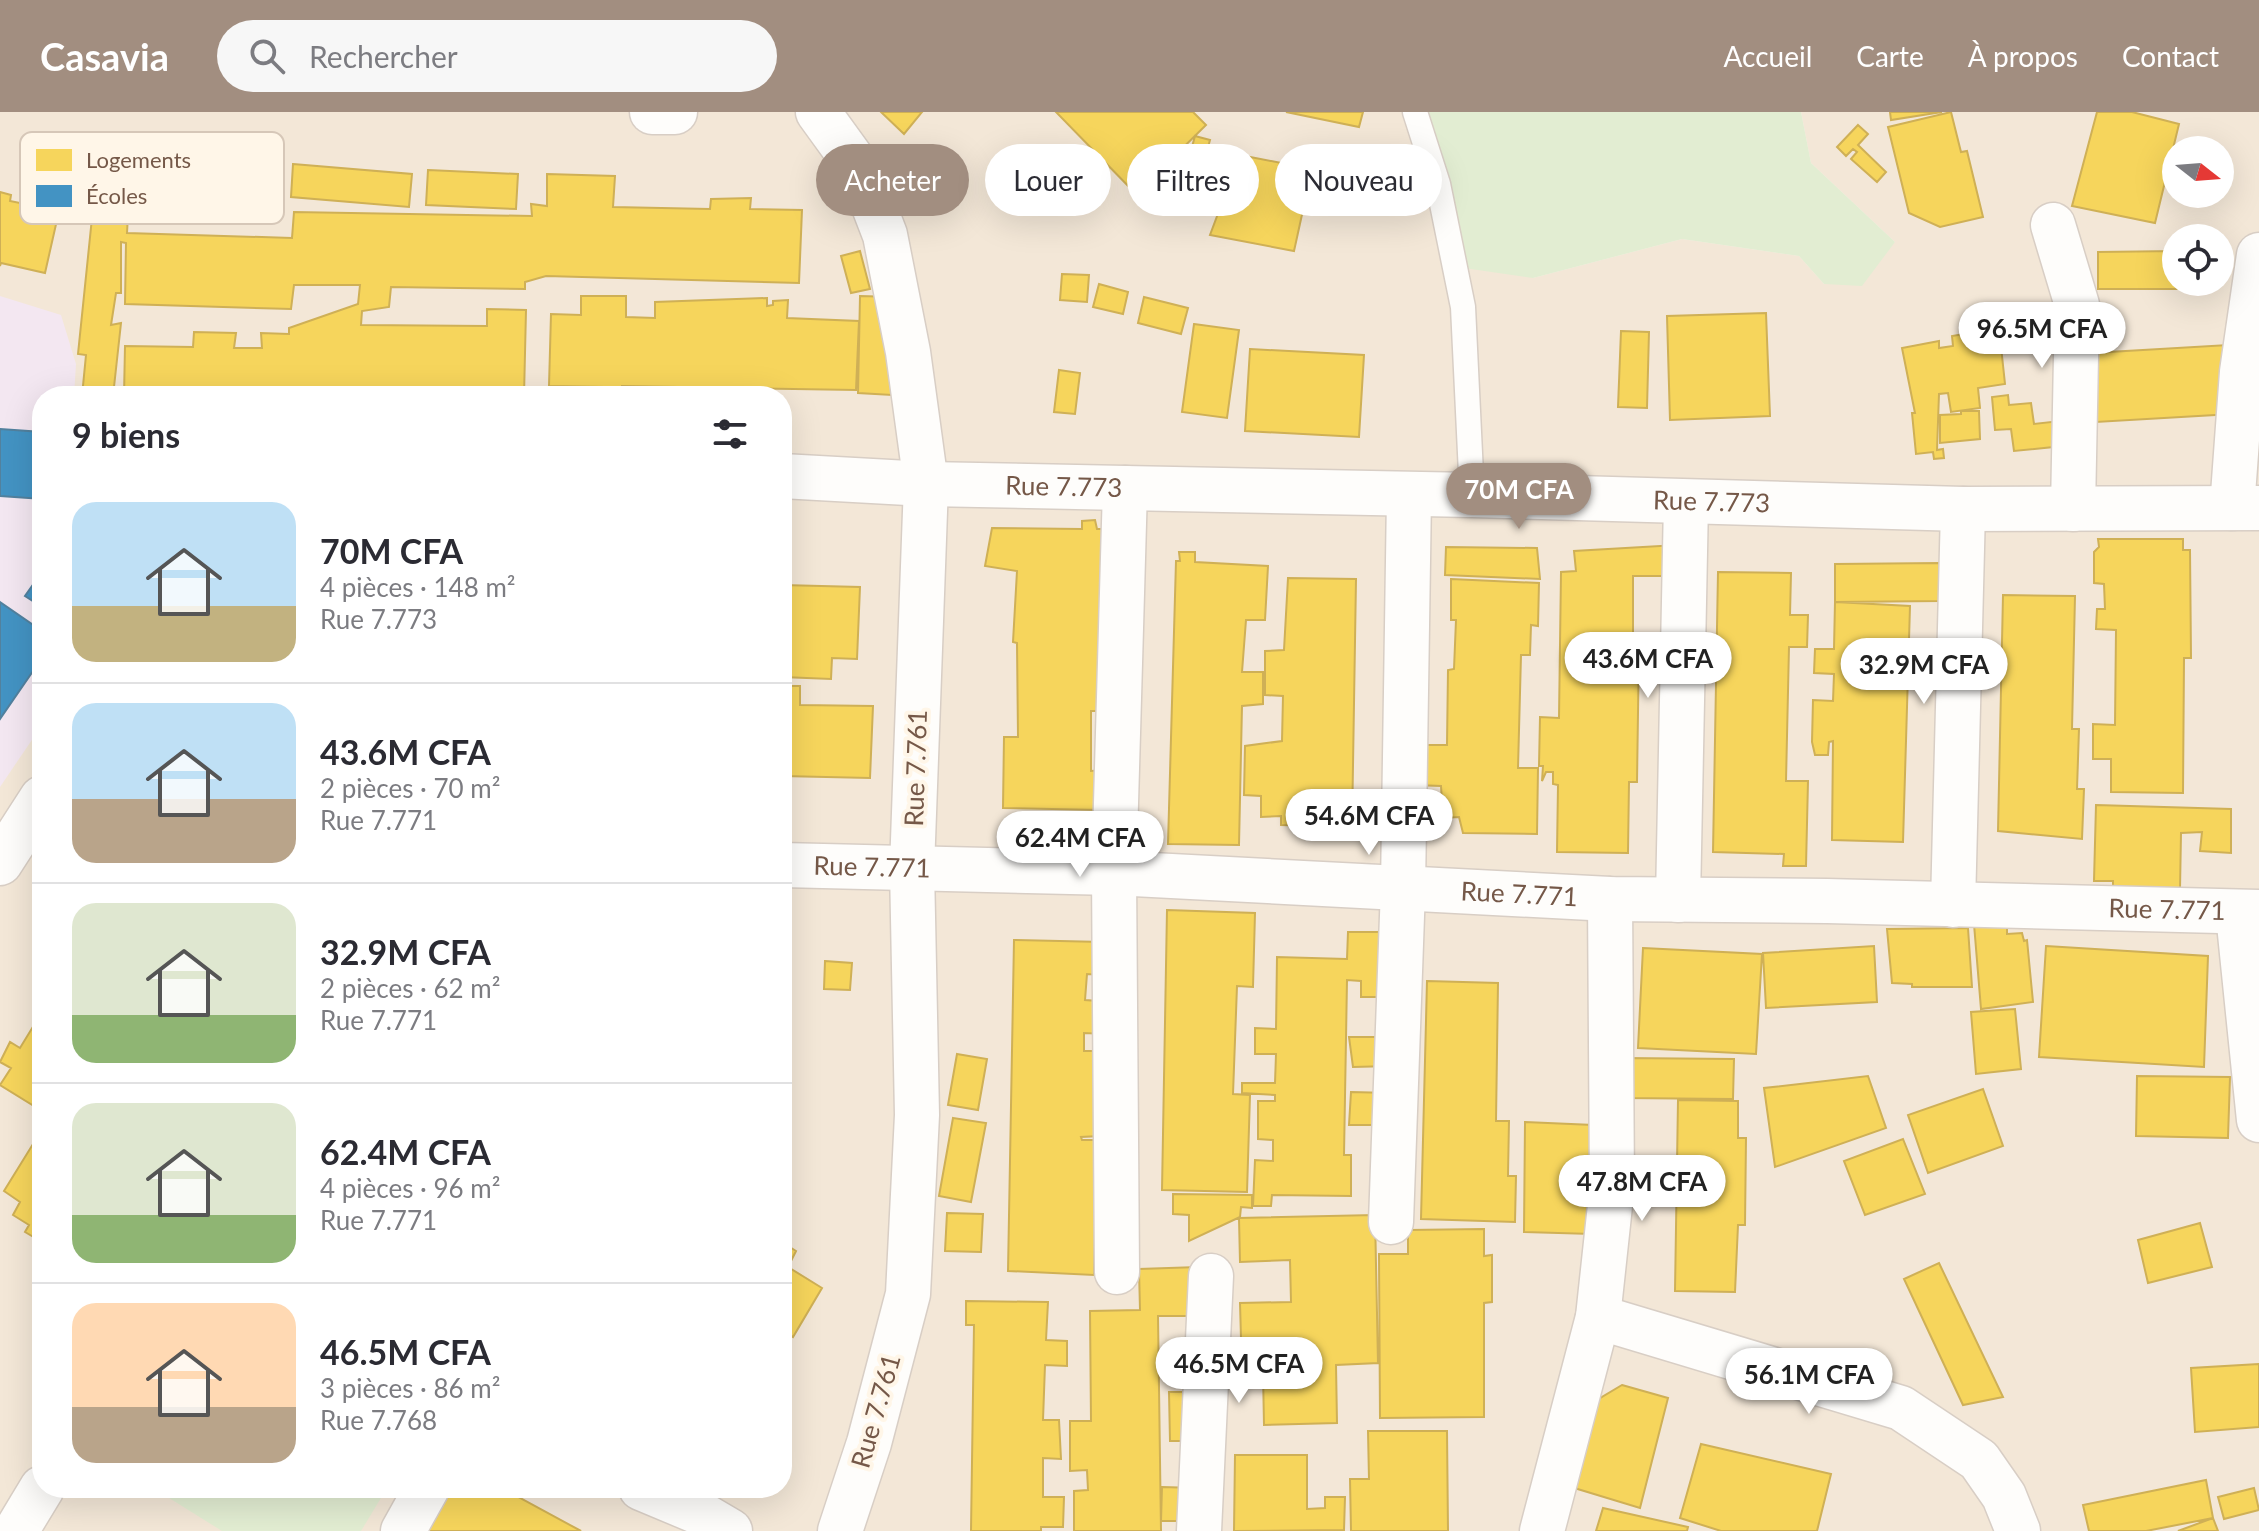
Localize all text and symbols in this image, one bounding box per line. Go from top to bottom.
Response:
search box [217,20,777,92]
text: Casavia [40,33,169,79]
icon: search [245,34,289,78]
text: Rechercher [309,38,458,74]
text: Accueil [1723,39,1812,73]
text: Carte [1856,39,1924,73]
text: À propos [1968,39,2078,73]
text: Contact [2122,39,2219,73]
legend [20,132,284,224]
north arrow [2162,136,2234,208]
map controls [2162,136,2234,296]
chip: Acheter [816,144,969,216]
chip: Louer [985,144,1111,216]
chip: Filtres [1127,144,1259,216]
chip: Nouveau [1275,144,1442,216]
text: Logements [86,146,191,173]
text: Écoles [86,182,147,209]
button: locate [2162,224,2234,296]
pin: 96.5M CFA [1950,302,2134,370]
text: 96.5M CFA [1977,312,2107,344]
icon: filters [708,412,752,456]
text: 9 biens [72,414,180,455]
pin: 70M CFA [1445,463,1593,531]
street label: Rue 7.773 [1005,469,1123,503]
text: 70M CFA [1464,473,1574,505]
street label: Rue 7.773 [1653,483,1771,518]
text: 70M CFA [320,530,463,571]
icon: home [136,534,232,630]
text: 4 pièces · 148 m² [320,571,515,603]
text: Rue 7.773 [320,603,437,635]
pin: 43.6M CFA [1556,632,1740,700]
pin: 32.9M CFA [1832,638,2016,706]
text: 43.6M CFA [1583,642,1713,674]
text: 32.9M CFA [1859,648,1989,680]
street label: Rue 7.761 [897,709,933,827]
text: 43.6M CFA [320,731,491,772]
icon: home [136,735,232,831]
text: 2 pièces · 70 m² [320,772,500,804]
pin: 54.6M CFA [1277,789,1461,857]
text: 54.6M CFA [1304,799,1434,831]
text: Rue 7.771 [320,804,437,836]
pin: 62.4M CFA [988,811,1172,879]
text: 62.4M CFA [1015,821,1145,853]
street label: Rue 7.771 [813,849,931,884]
street label: Rue 7.771 [1460,874,1579,912]
street label: Rue 7.771 [2108,891,2226,926]
text: 32.9M CFA [320,931,491,972]
icon: home [136,935,232,1031]
text: 2 pièces · 62 m² [320,972,500,1004]
text: Rue 7.771 [320,1004,437,1036]
text: 62.4M CFA [320,1131,491,1172]
icon: home [136,1135,232,1231]
pin: 47.8M CFA [1550,1155,1734,1223]
text: 47.8M CFA [1577,1165,1707,1197]
text: 4 pièces · 96 m² [320,1172,500,1204]
text: Rue 7.771 [320,1204,437,1236]
text: 46.5M CFA [320,1331,491,1372]
icon: home [136,1335,232,1431]
pin: 46.5M CFA [1147,1337,1331,1405]
text: 46.5M CFA [1174,1347,1304,1379]
pin: 56.1M CFA [1717,1348,1901,1416]
street label: Rue 7.761 [844,1350,907,1471]
text: 56.1M CFA [1744,1358,1874,1390]
text: 3 pièces · 86 m² [320,1372,500,1404]
text: Rue 7.768 [320,1404,437,1436]

